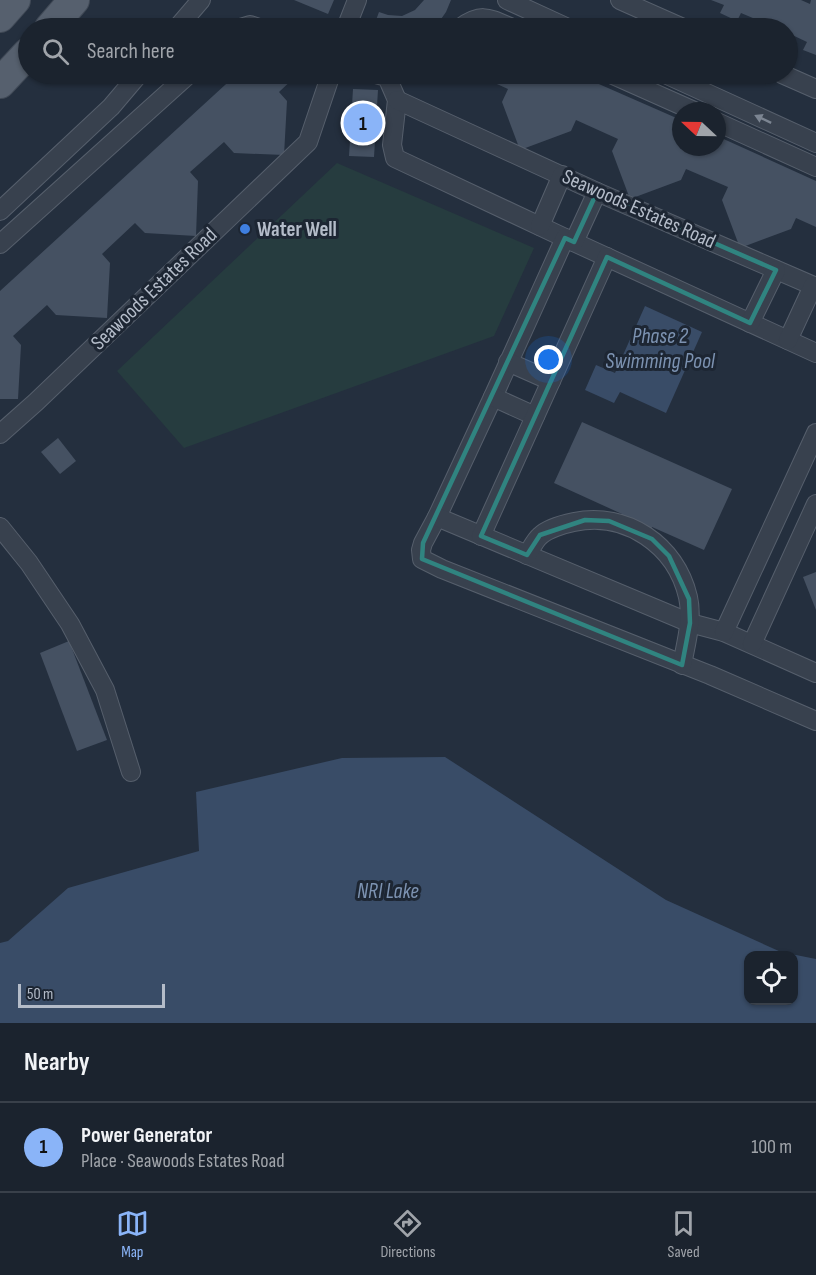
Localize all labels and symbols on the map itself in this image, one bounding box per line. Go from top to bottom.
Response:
pin: 1 [344,100,382,146]
north arrow [672,102,726,156]
one-way arrow [754,114,771,123]
street label: Seawoods Estates Road [558,164,720,254]
place label: Water Well [257,217,337,242]
marker: Water Well [238,222,252,236]
street label: Seawoods Estates Road [86,223,222,355]
water label: Phase 2 Swimming Pool [605,323,716,375]
your location [534,345,563,374]
water label: NRI Lake [357,878,419,905]
scale bar [18,981,165,1008]

